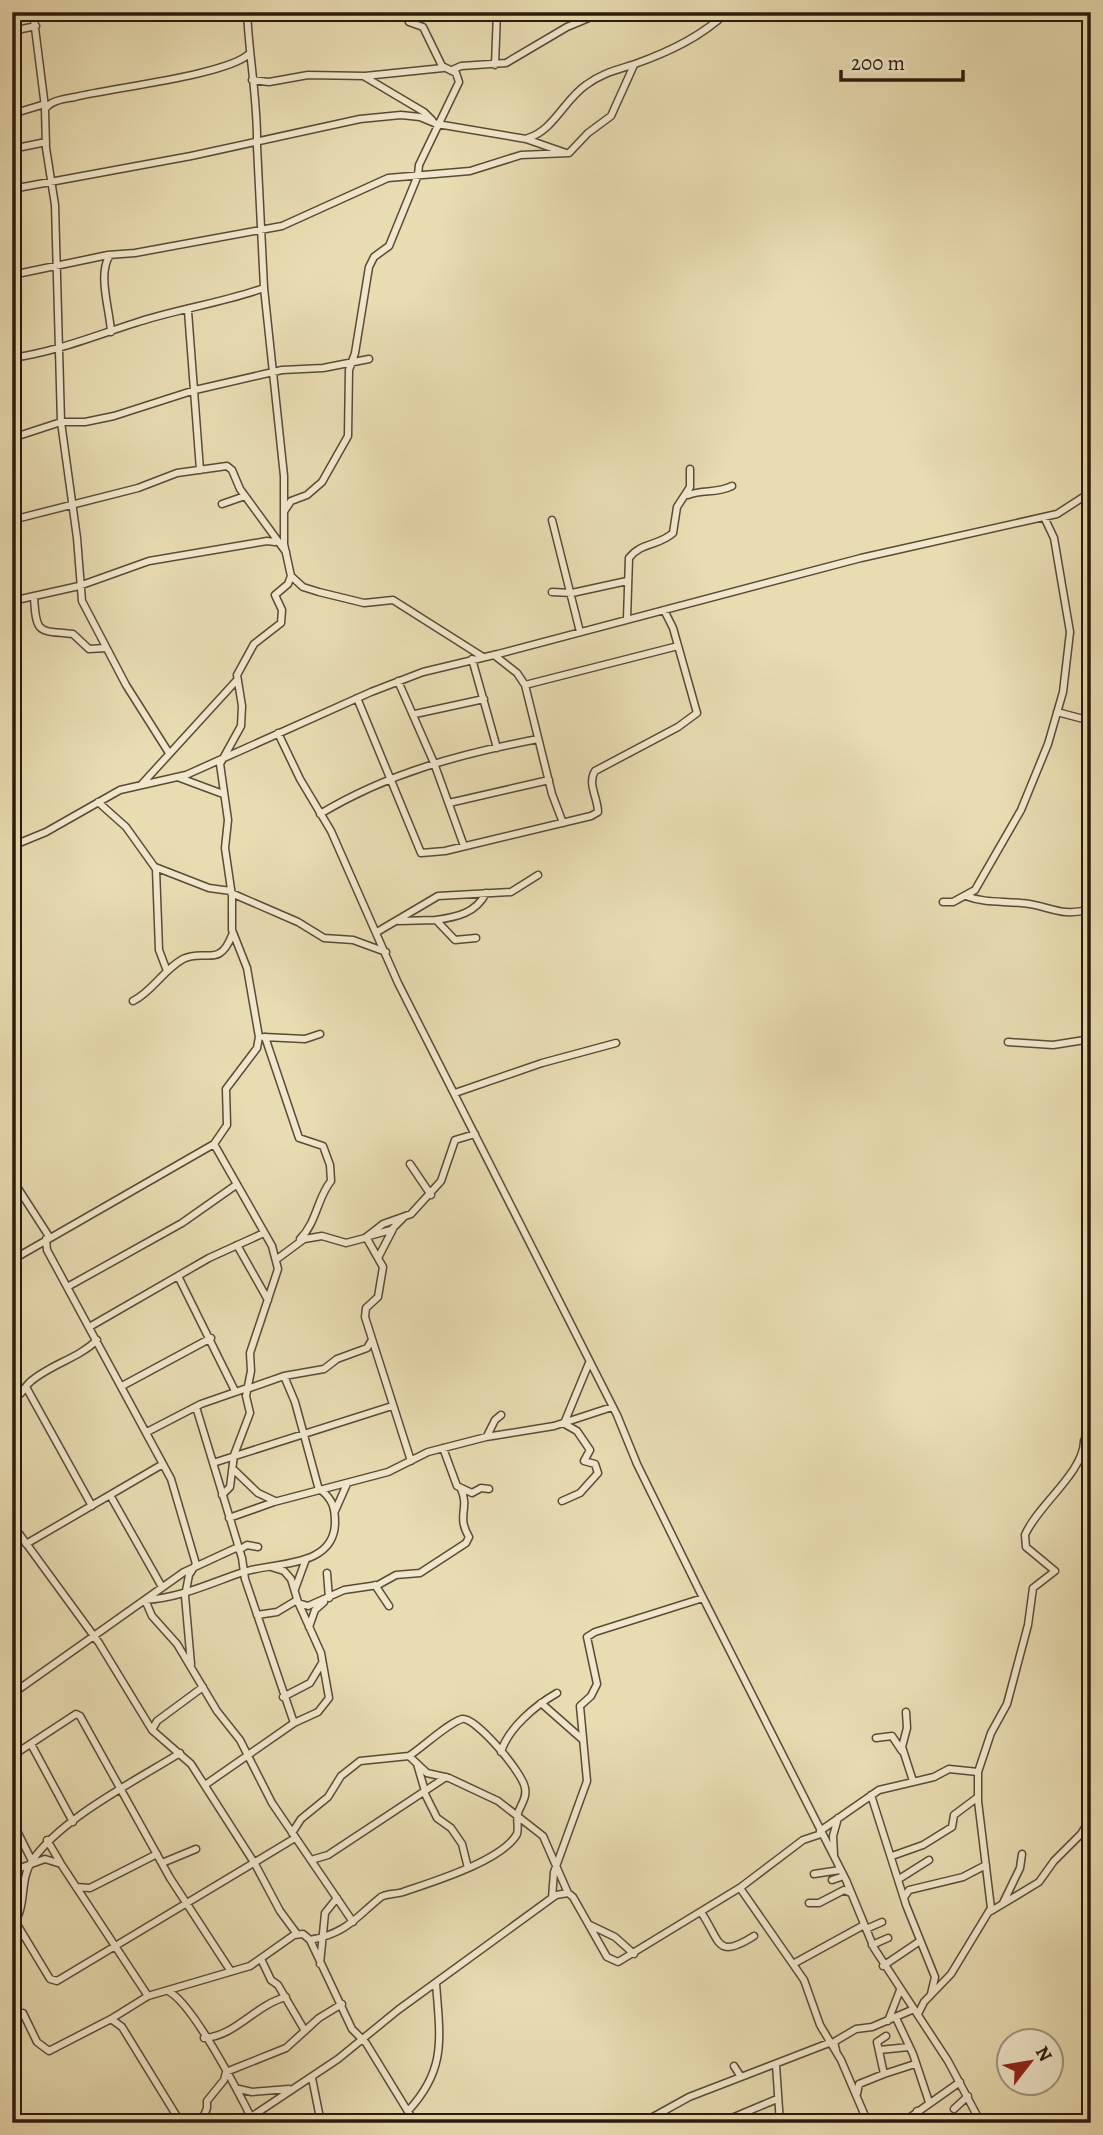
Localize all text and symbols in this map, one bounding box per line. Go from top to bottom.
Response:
scale bar [841,38,963,82]
text: 200 m [851,49,905,77]
north arrow [995,2026,1064,2096]
text: N [1029,2041,1059,2067]

